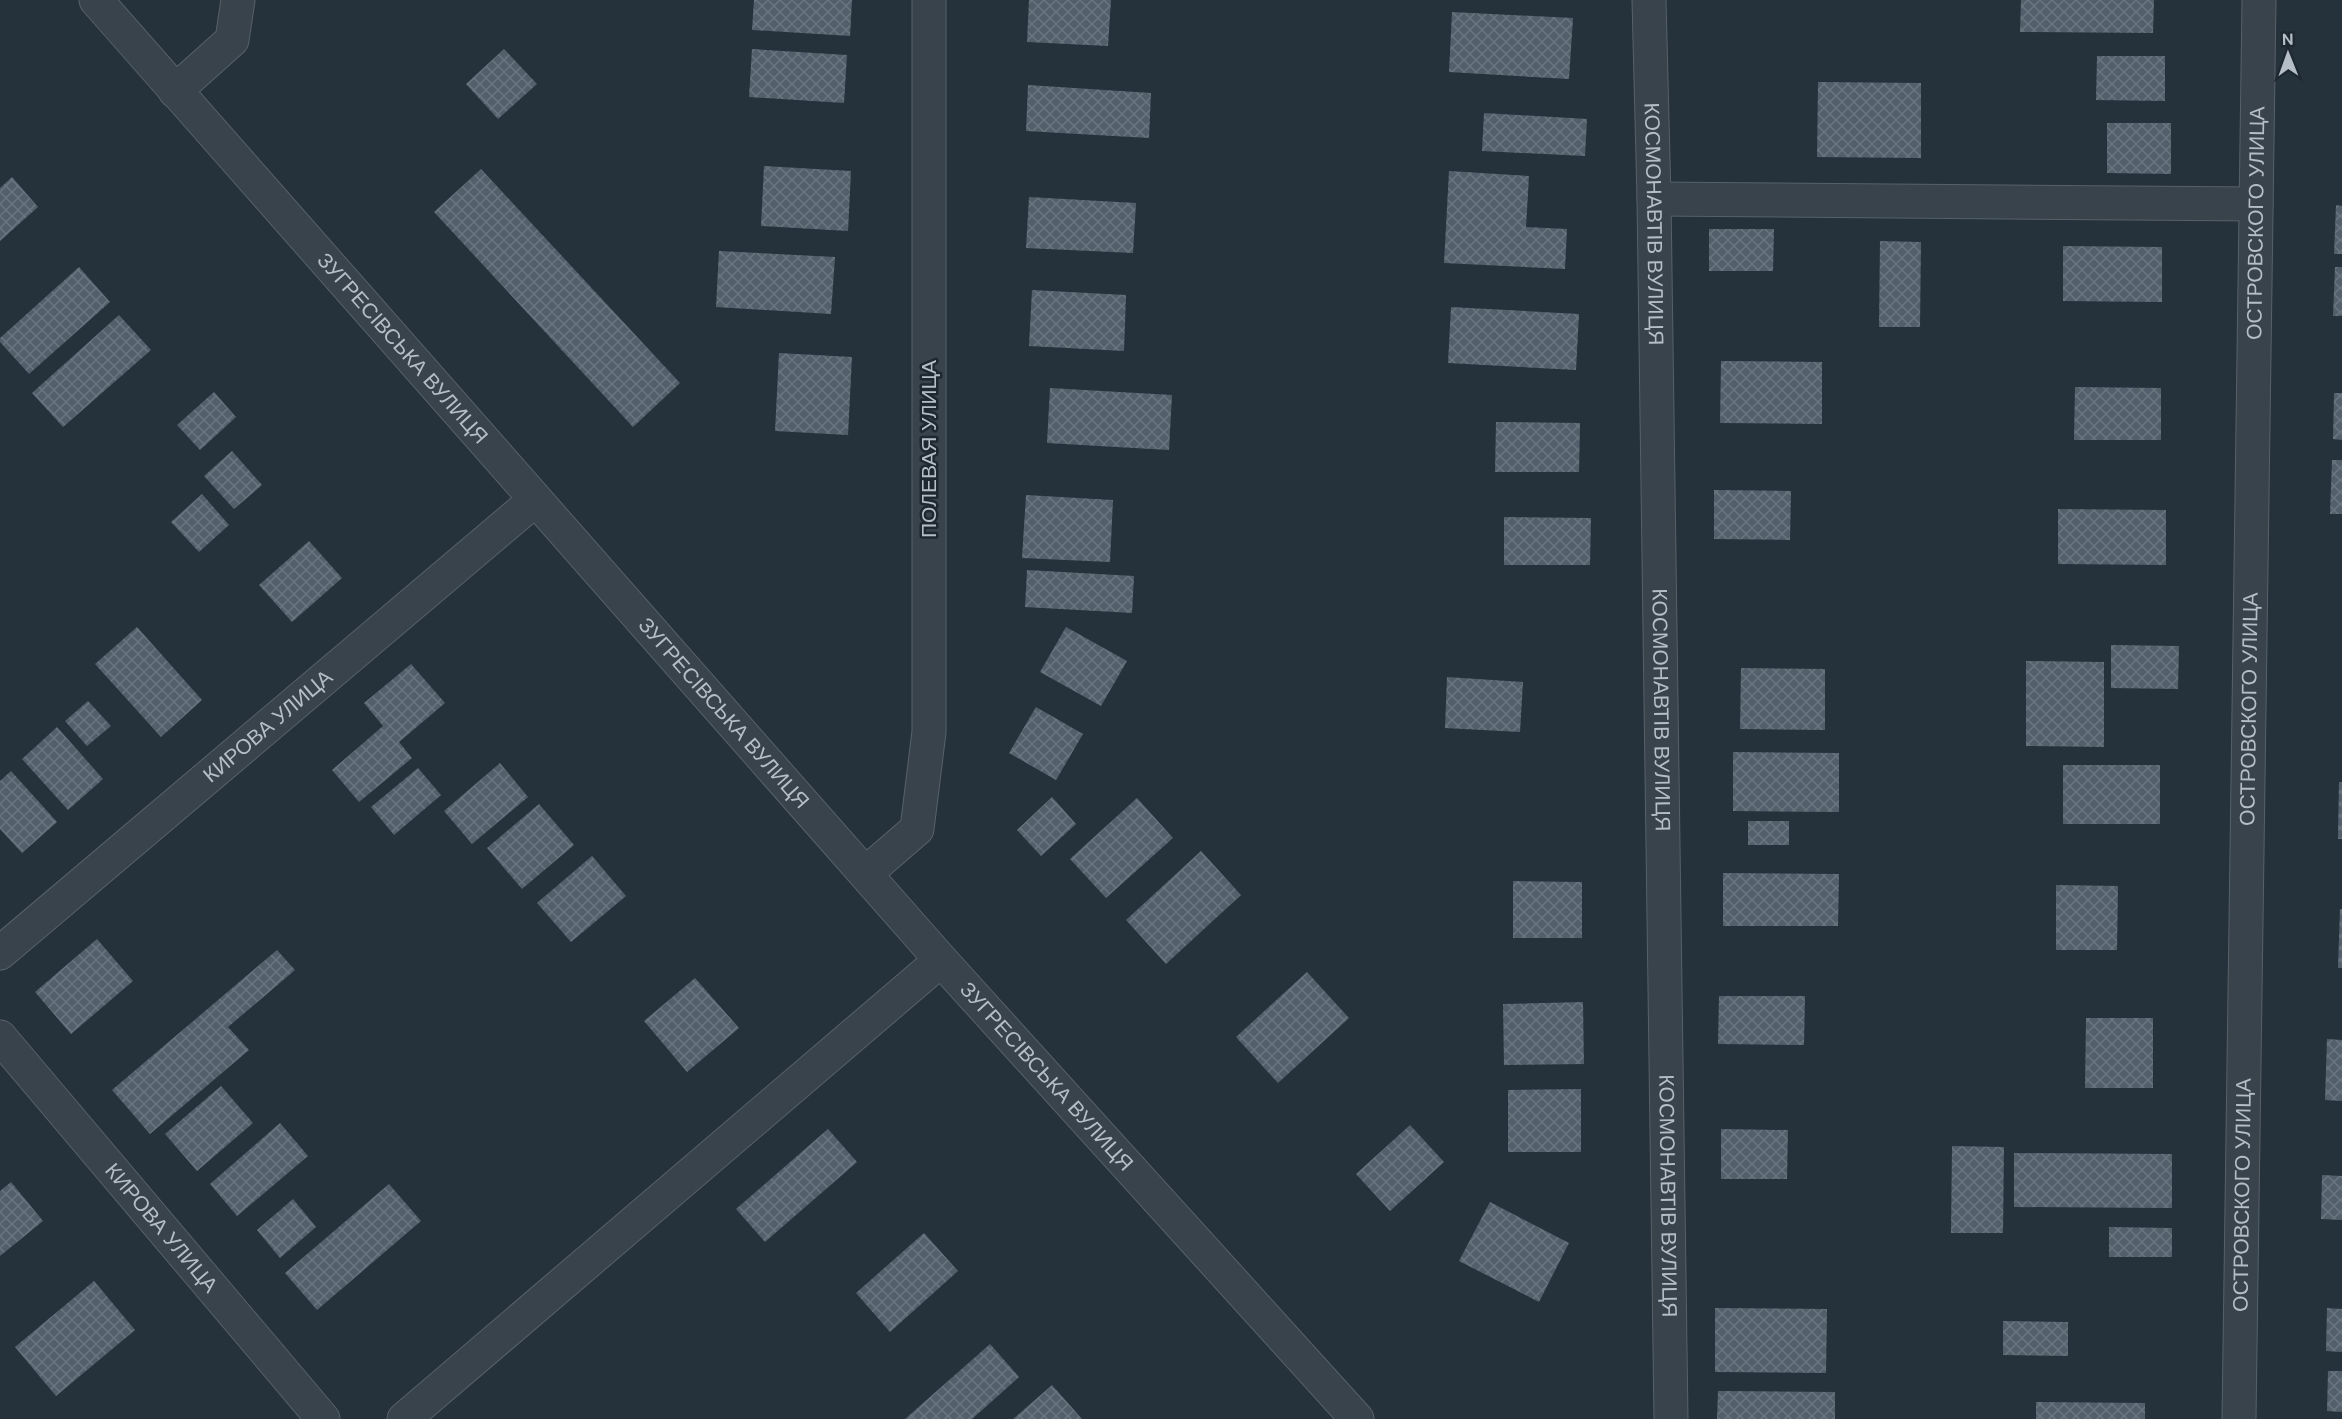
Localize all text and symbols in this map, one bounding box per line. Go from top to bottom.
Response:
north arrow [2258,24,2318,84]
text: N [2282,29,2294,50]
street label: КОСМОНАВТІВ ВУЛИЦЯ [1638,102,1670,346]
street label: ОСТРОВСКОГО УЛИЦА [2240,106,2272,340]
street label: ЗУГРЕСІВСЬКА ВУЛИЦЯ [311,247,494,450]
street label: ПОЛЕВАЯ УЛИЦА [915,360,943,538]
street label: КОСМОНАВТІВ ВУЛИЦЯ [1645,588,1677,831]
street label: ОСТРОВСКОГО УЛИЦА [2233,592,2265,826]
street label: ЗУГРЕСІВСЬКА ВУЛИЦЯ [632,612,815,815]
street label: КИРОВА УЛИЦА [197,663,338,789]
street label: ЗУГРЕСІВСЬКА ВУЛИЦЯ [954,976,1139,1177]
street label: КОСМОНАВТІВ ВУЛИЦЯ [1652,1074,1684,1317]
street label: ОСТРОВСКОГО УЛИЦА [2227,1078,2258,1312]
street label: КИРОВА УЛИЦА [99,1157,224,1299]

